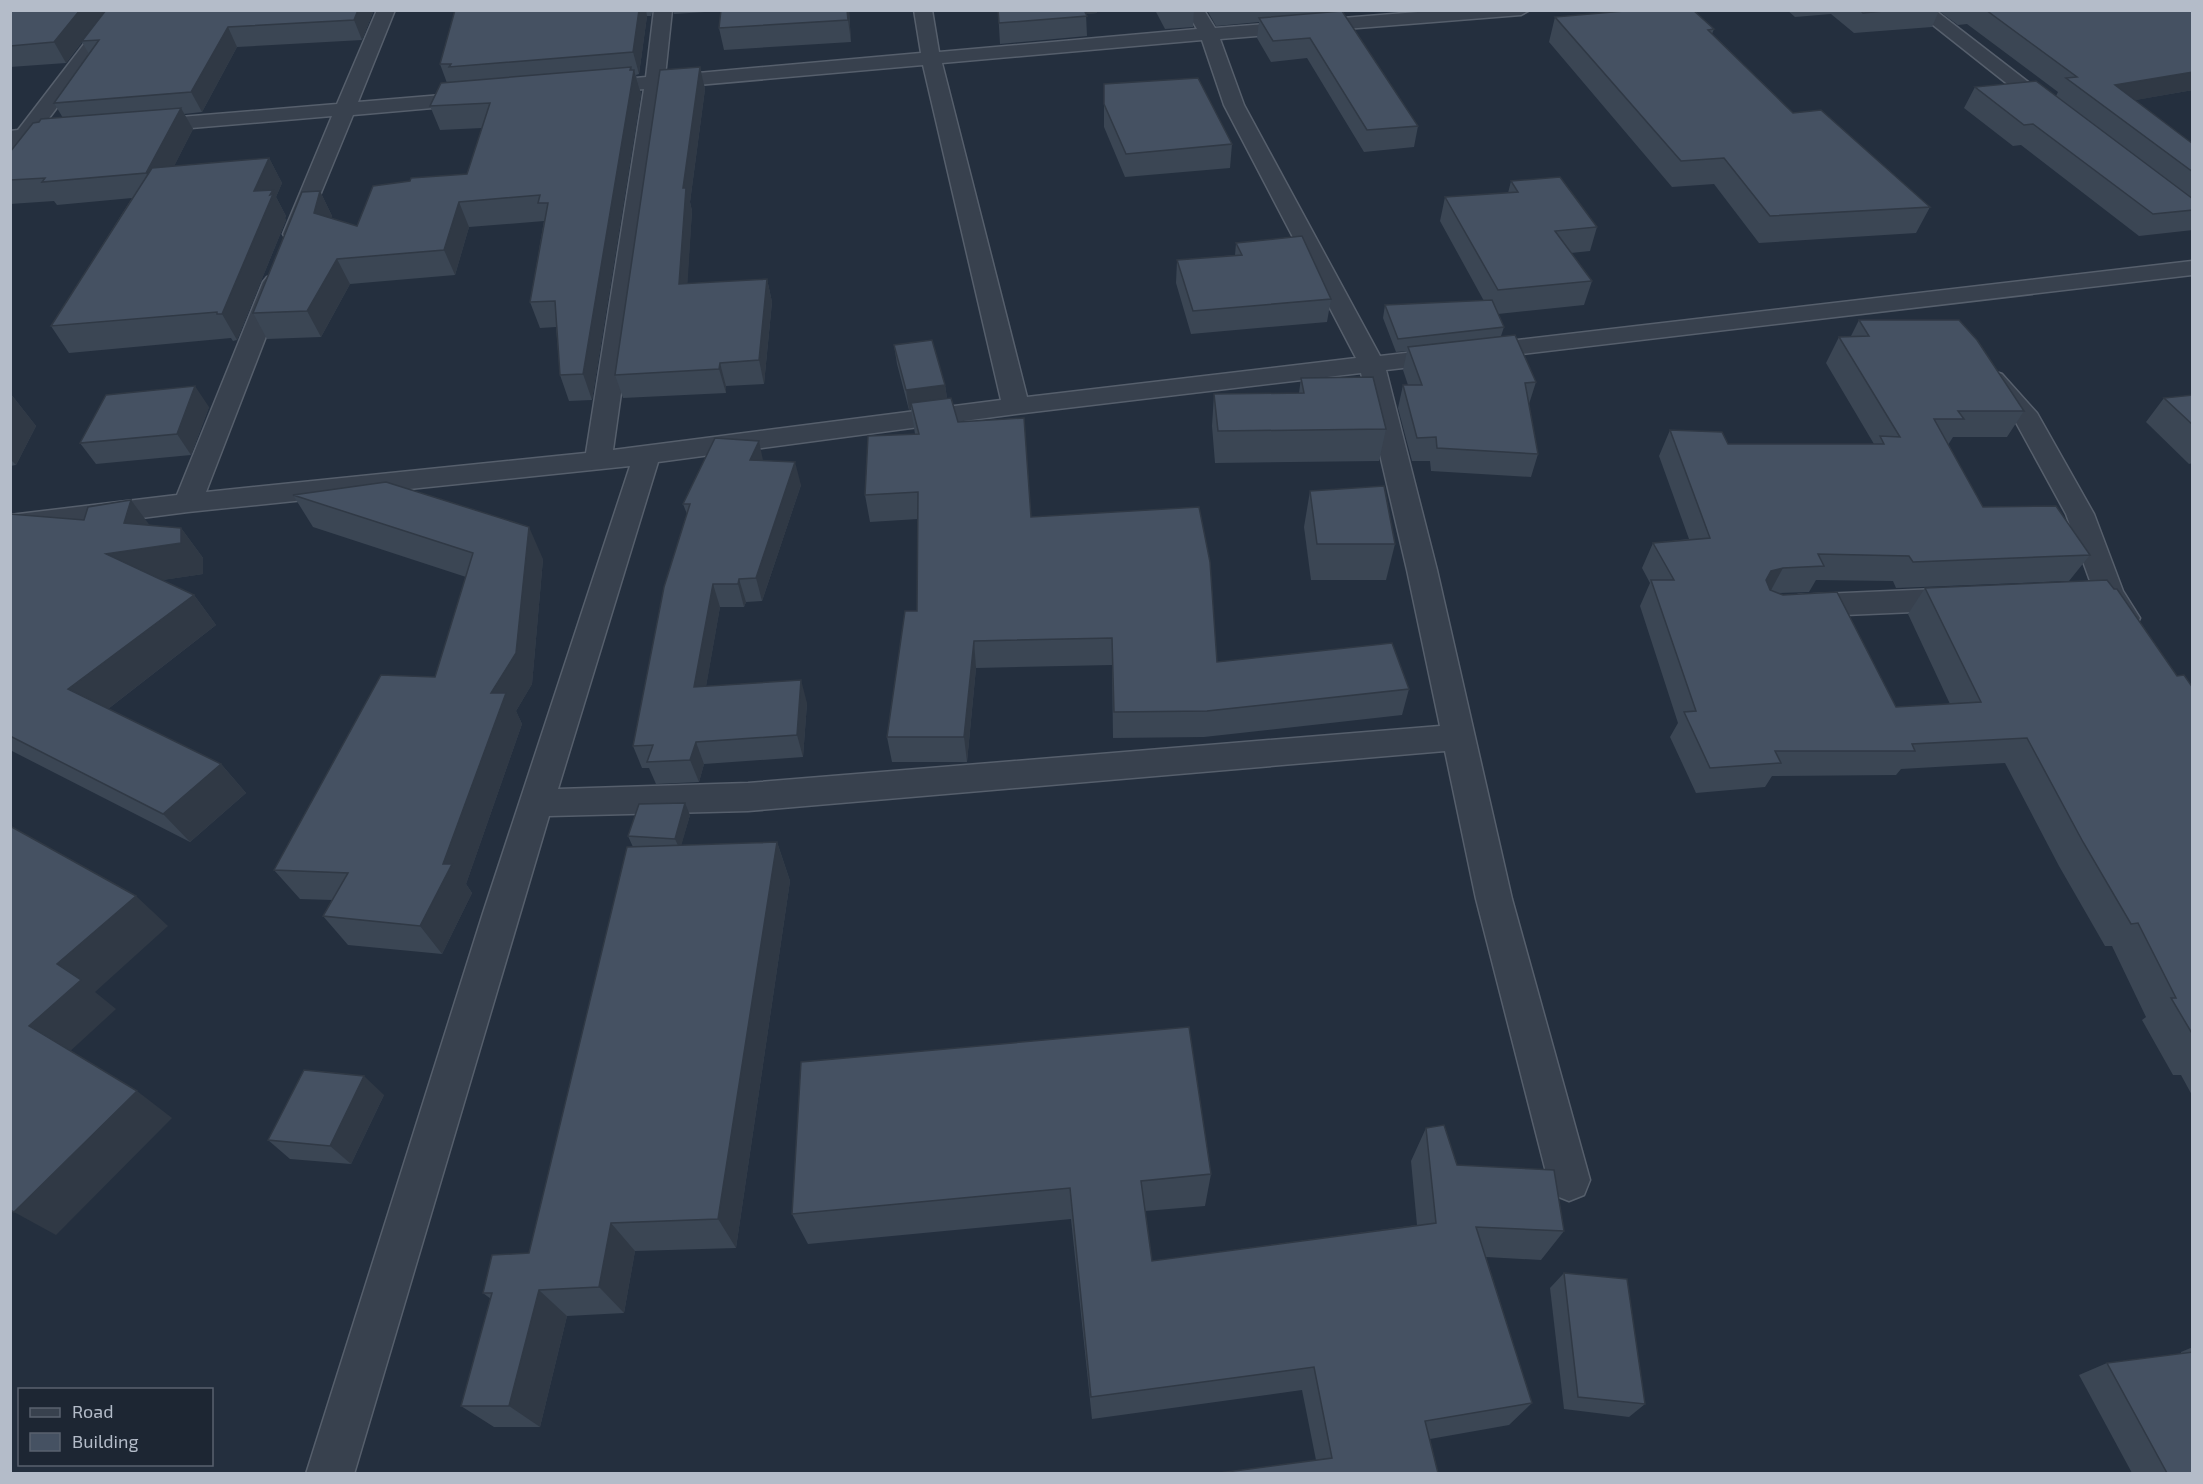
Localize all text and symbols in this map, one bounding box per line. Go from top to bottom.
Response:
legend [18,1388,213,1466]
text: Road [72,1400,113,1422]
text: Building [72,1430,139,1452]

